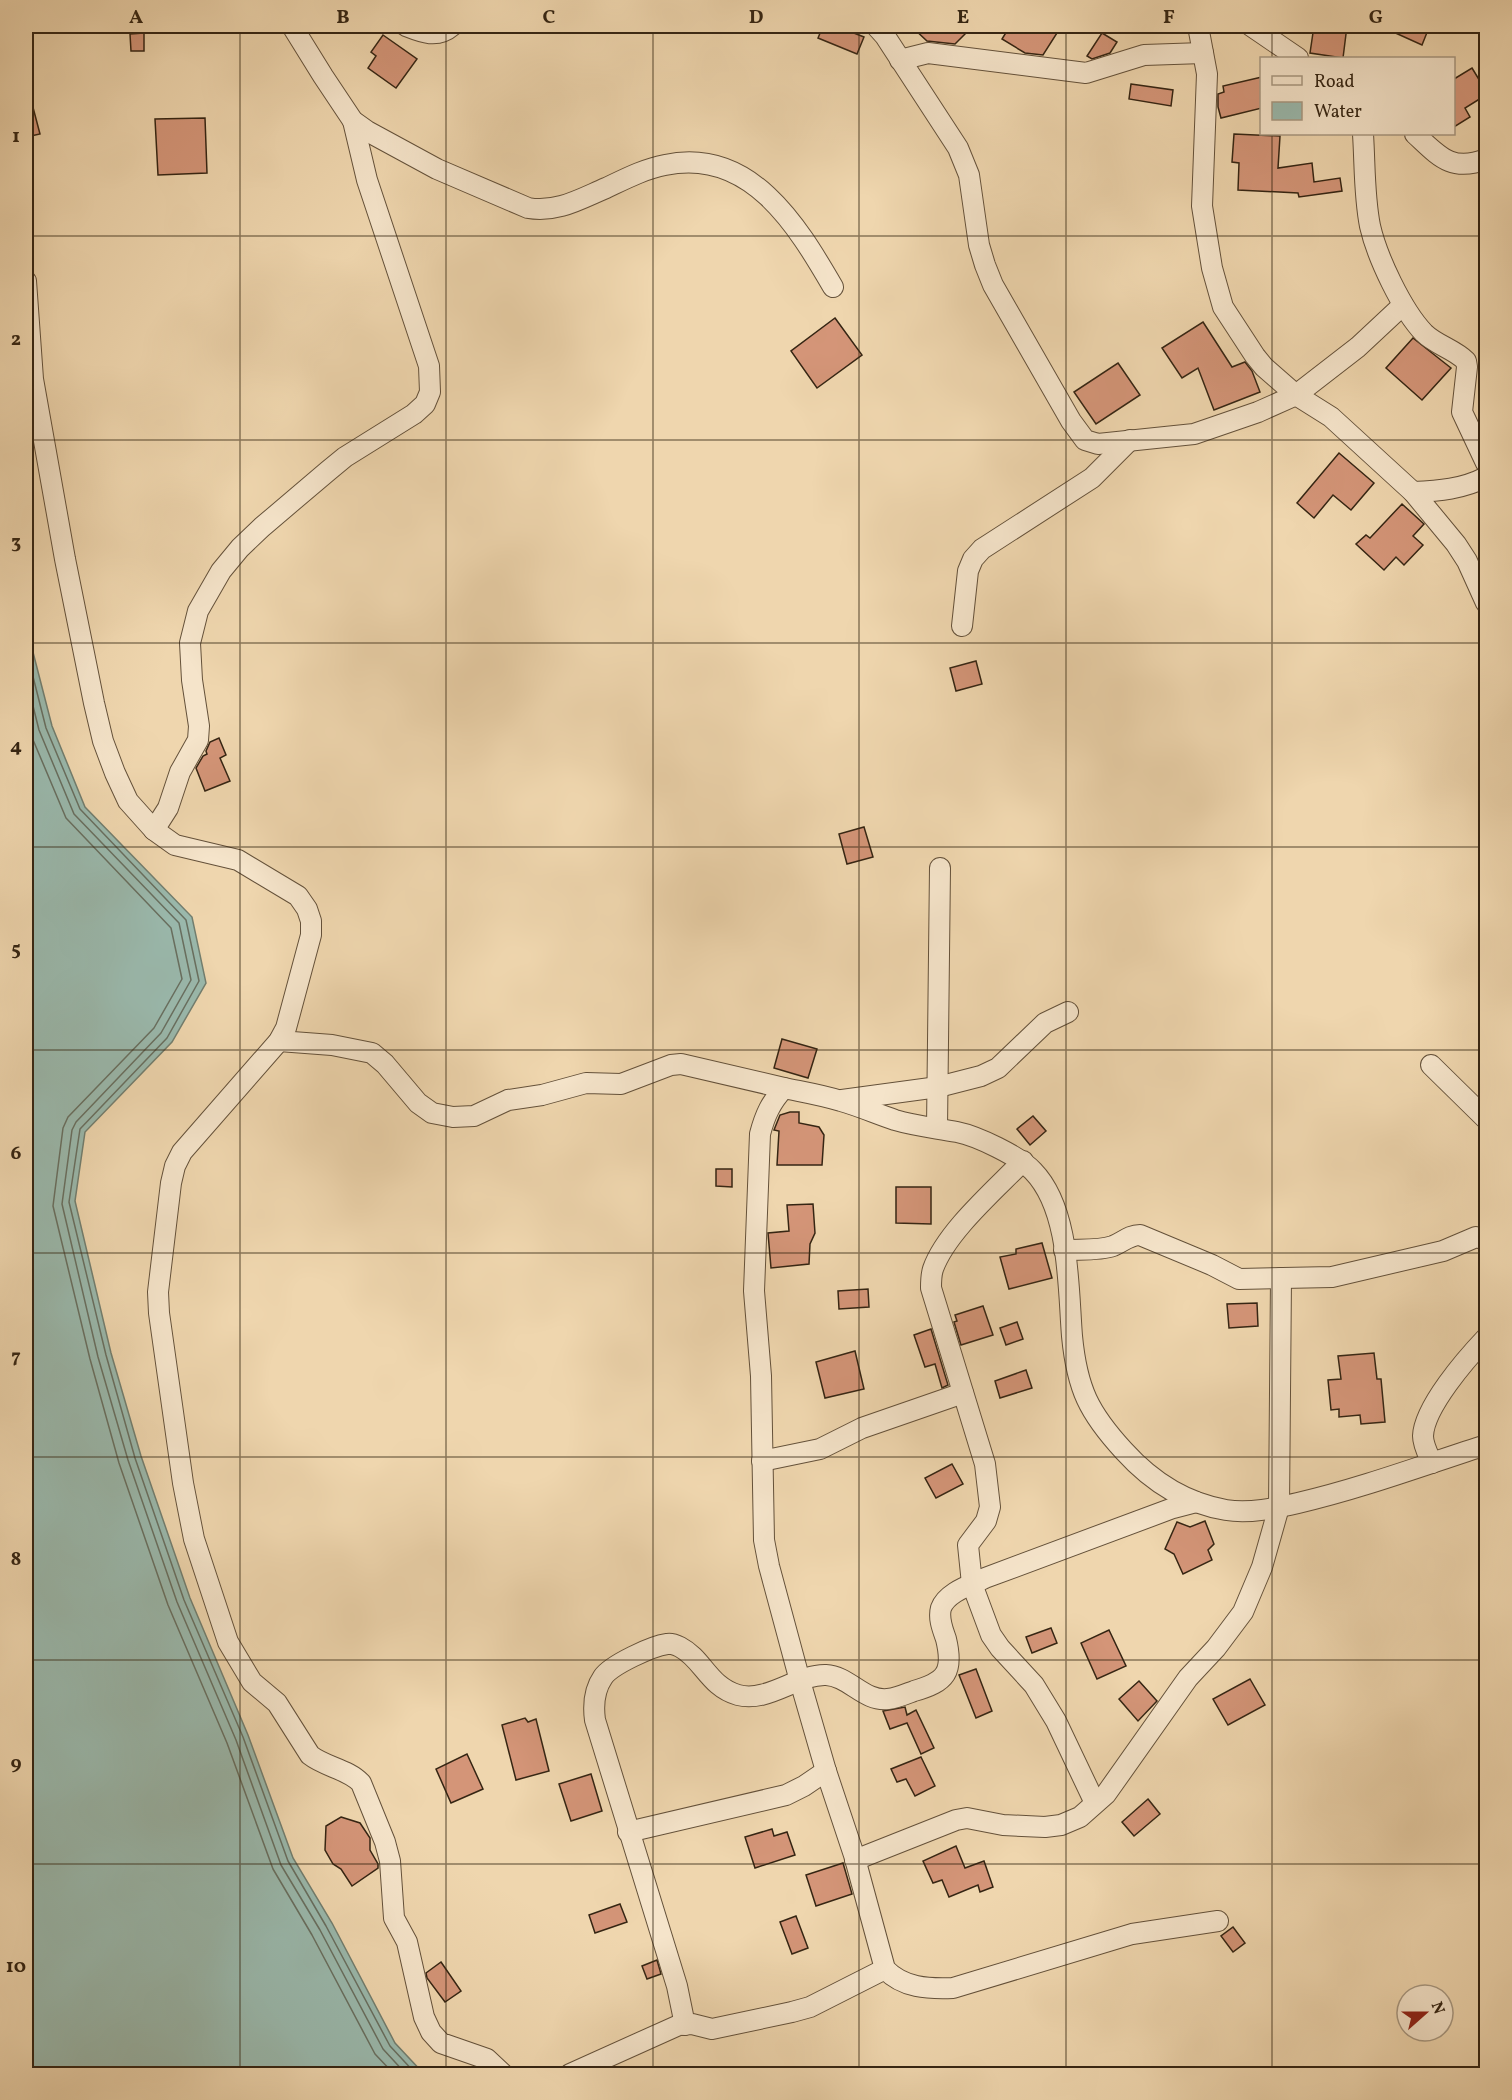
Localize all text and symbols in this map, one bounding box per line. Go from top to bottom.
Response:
text: A [129,4,143,32]
text: B [336,4,350,32]
text: C [543,4,556,32]
text: D [749,4,763,32]
text: E [957,4,969,32]
text: F [1163,4,1175,32]
text: G [1369,4,1383,32]
legend [1260,57,1455,135]
text: Road [1314,70,1355,95]
text: Water [1314,100,1362,125]
text: 1 [12,123,20,151]
text: 2 [11,326,21,354]
text: 3 [11,529,21,557]
text: 4 [10,733,22,761]
text: 5 [11,936,21,964]
text: 6 [11,1140,22,1168]
text: 7 [11,1343,21,1371]
text: 8 [11,1546,21,1574]
text: 9 [10,1750,22,1778]
text: 10 [6,1953,26,1981]
north arrow [1395,1983,1455,2043]
text: N [1425,1999,1450,2018]

